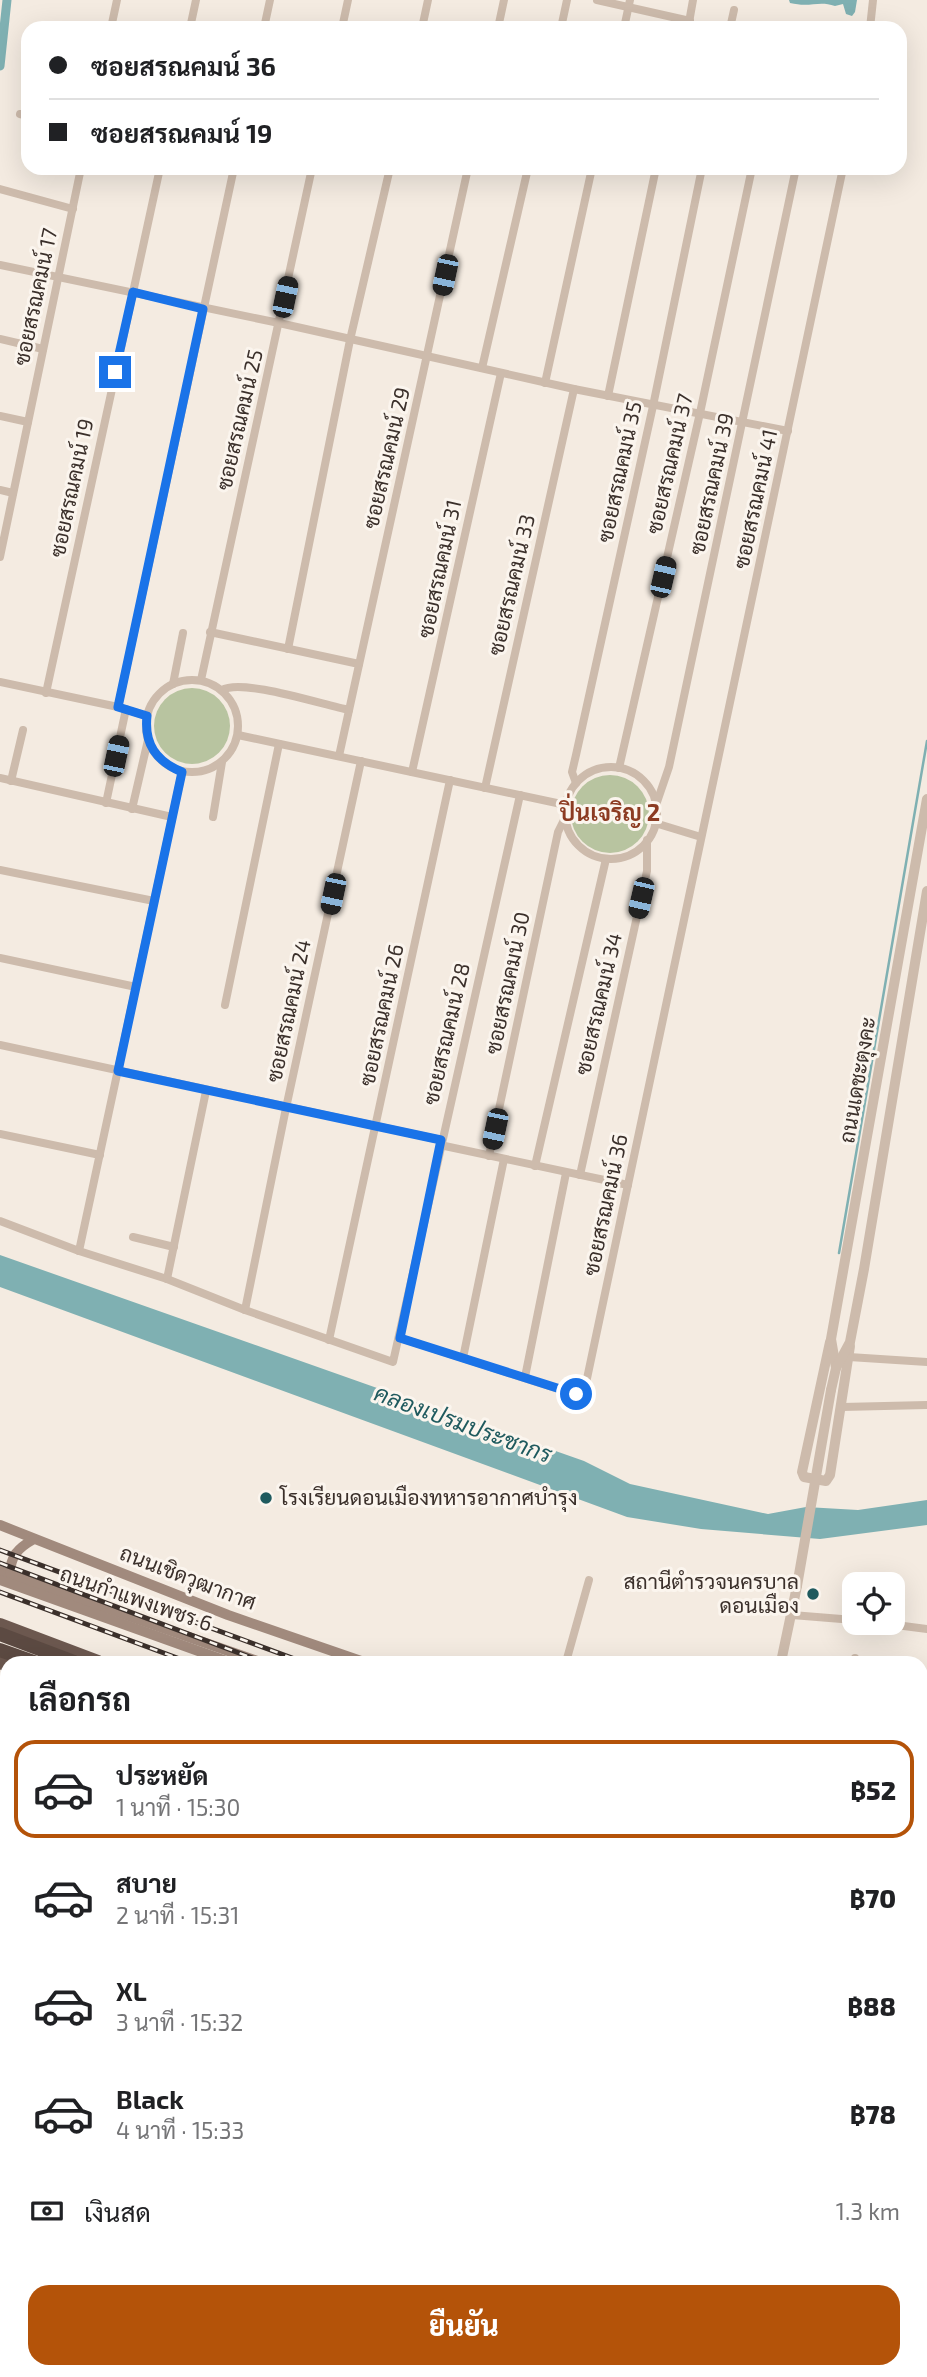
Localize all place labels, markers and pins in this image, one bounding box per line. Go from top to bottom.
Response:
place label: โรงเรียนดอนเมืองทหารอากาศบำรุง [279,1484,578,1512]
marker: โรงเรียนดอนเมืองทหารอากาศบำรุง [258,1490,274,1506]
place label: สถานีตำรวจนครบาล ดอนเมือง [623,1568,799,1617]
marker: สถานีตำรวจนครบาล ดอนเมือง [805,1586,821,1602]

